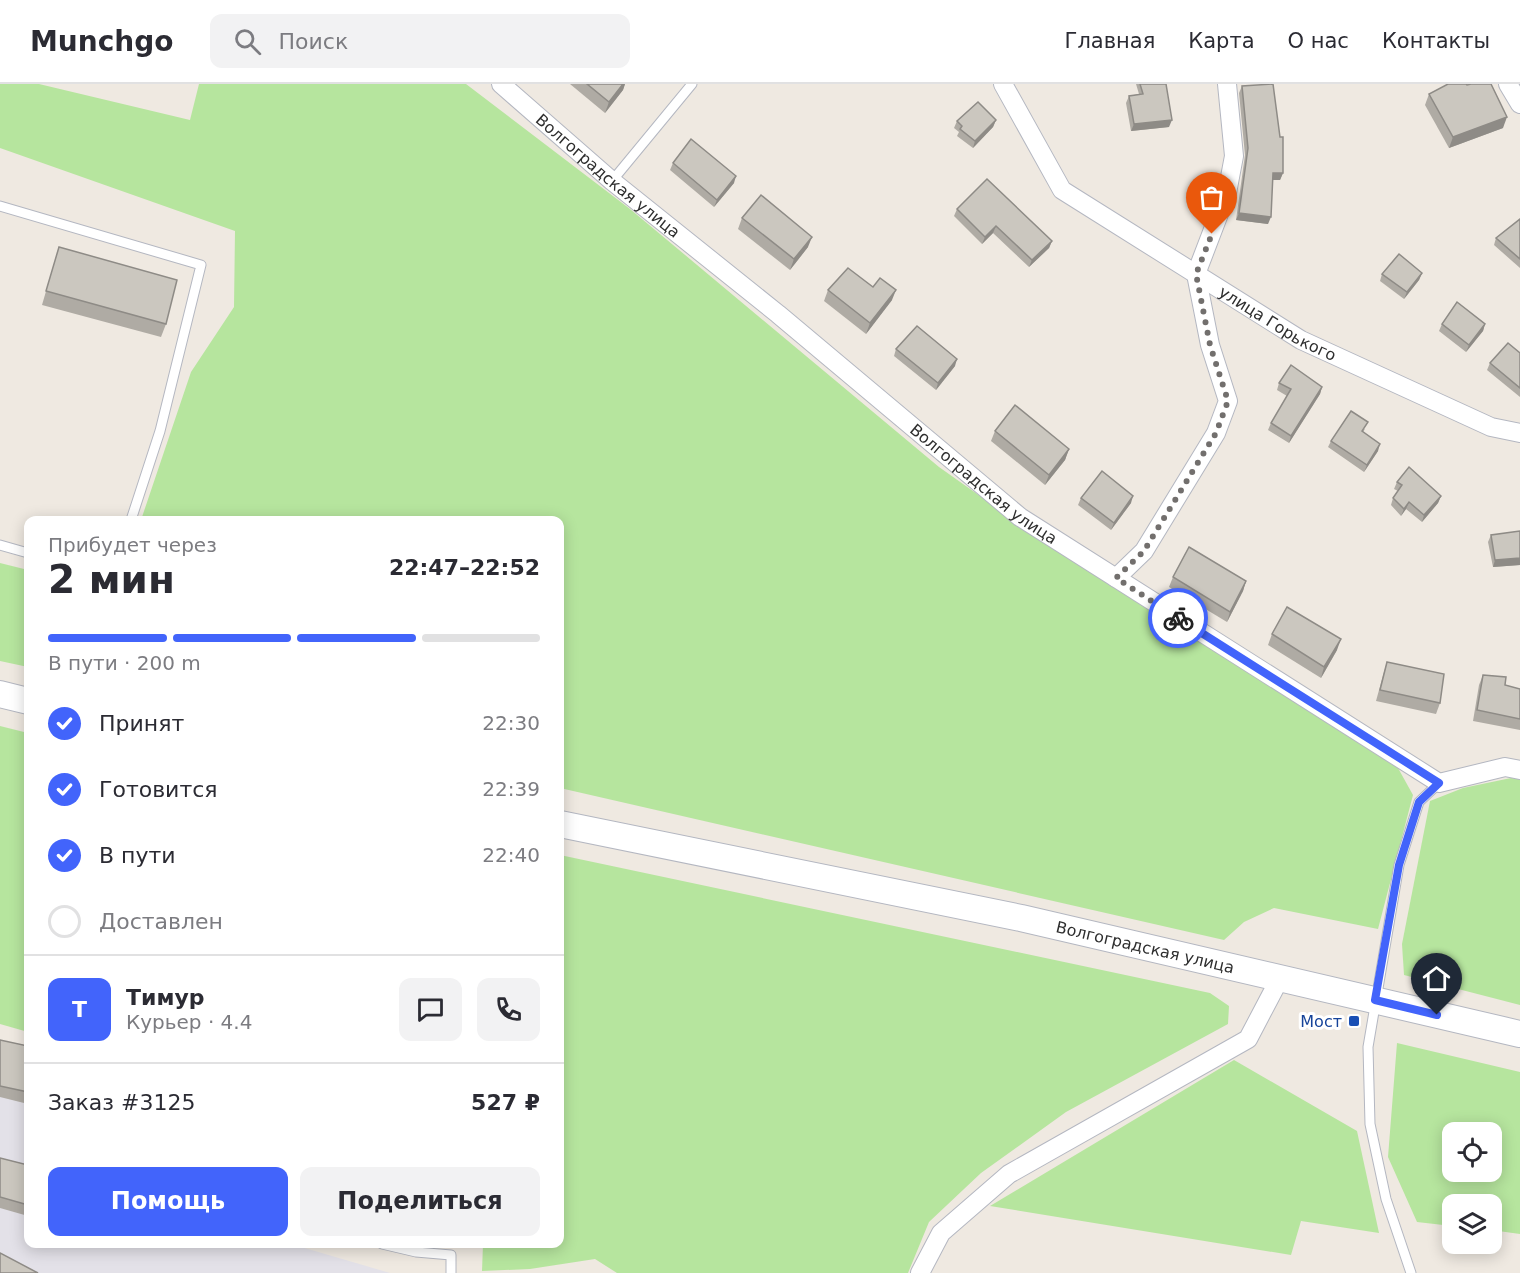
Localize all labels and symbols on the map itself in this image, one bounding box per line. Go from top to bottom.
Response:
street label: Волгоградская улица [532,110,684,241]
pin [1186,172,1237,234]
street label: улица Горького [1216,282,1339,364]
street label: Волгоградская улица [906,420,1061,548]
courier [1148,588,1208,648]
street label: Волгоградская улица [1054,917,1236,977]
pin [1411,953,1462,1015]
place label: Мост [1300,1012,1342,1031]
marker: Мост [1347,1014,1361,1028]

